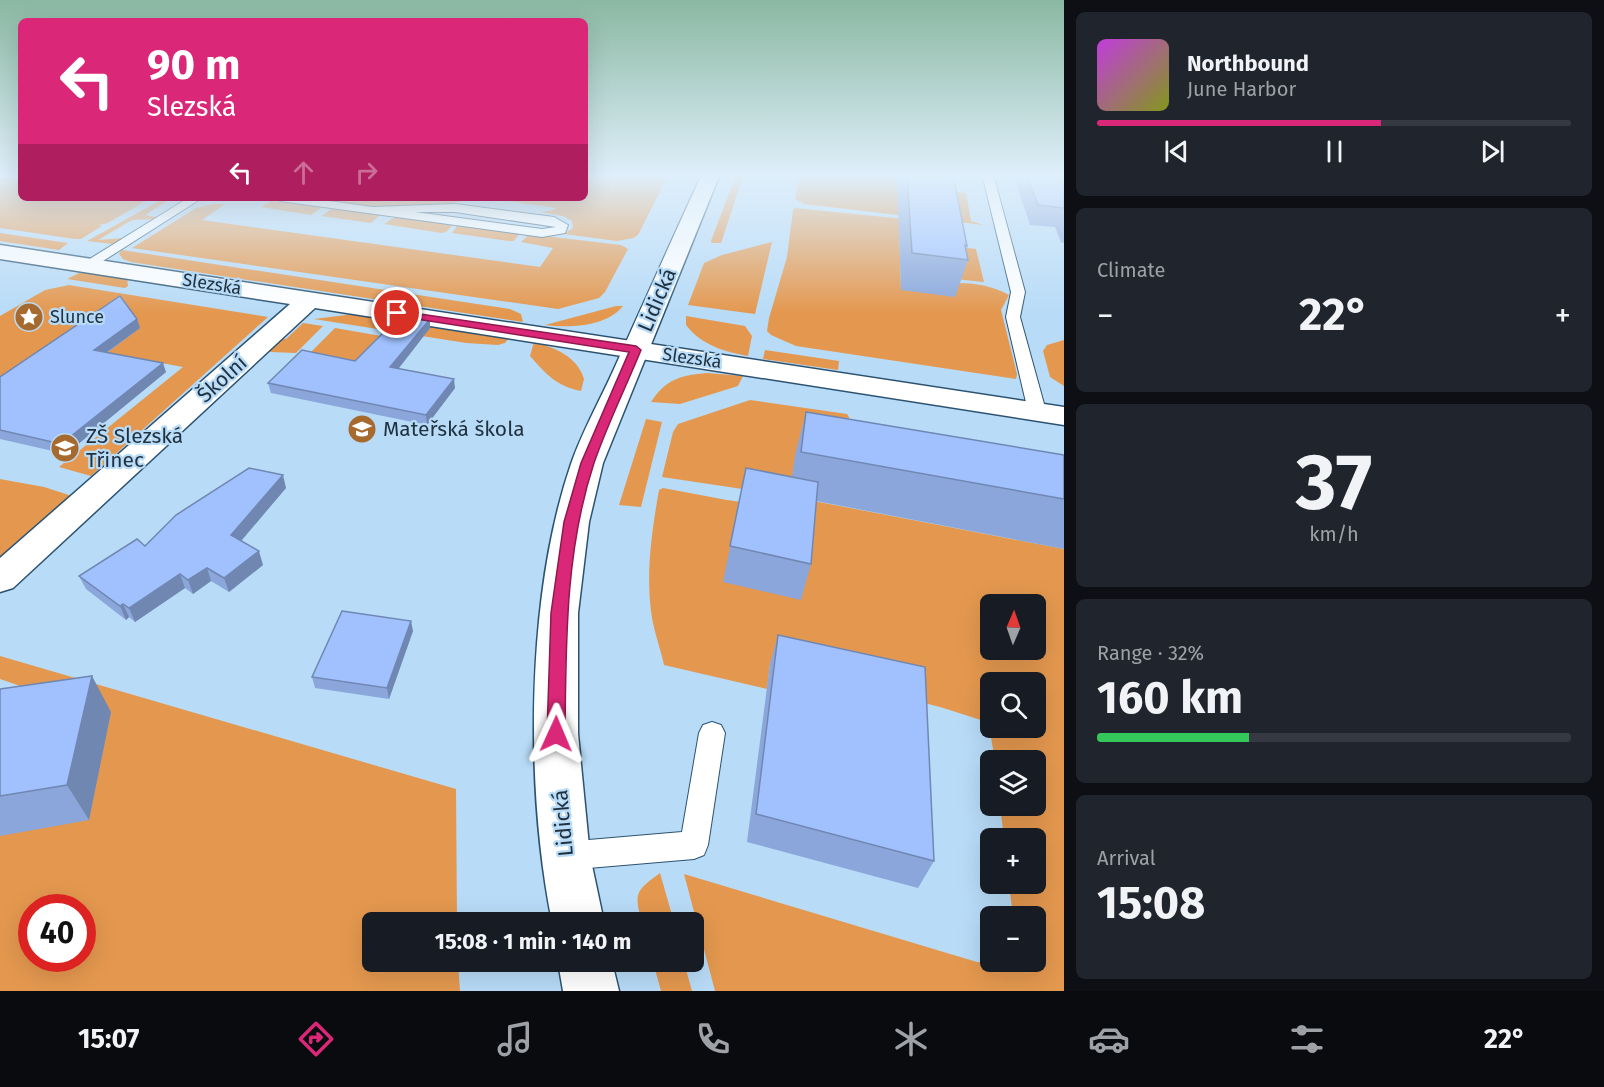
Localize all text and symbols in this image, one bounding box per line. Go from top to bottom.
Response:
text: 90 m [147,40,241,90]
icon: left [48,42,126,120]
text: Northbound [1187,50,1309,77]
text: June Harbor [1187,77,1296,101]
text: Slezská [147,91,236,123]
icon: previous [1160,135,1193,168]
icon: pause [1318,135,1351,168]
icon: next [1476,135,1509,168]
icon: left [224,156,257,189]
icon: ahead [287,156,320,189]
icon: right [350,156,383,189]
text: Climate [1097,258,1165,282]
street label: Lidická [632,264,682,336]
street label: Slezská [181,268,243,300]
pin [371,287,422,338]
text: 22° [1299,288,1369,342]
icon: arrive [380,296,413,329]
text: − [1097,296,1114,336]
text: + [1555,296,1571,336]
place icon: Slunce [13,301,45,333]
place label: Slunce [50,306,104,328]
street label: Slezská [661,343,723,373]
street label: Školní [192,350,253,408]
school or university icon: Mateřská škola [346,413,378,445]
place label: Mateřská škola [383,416,525,442]
place label: ZŠ Slezská Třinec [86,423,183,473]
school or university icon: ZŠ Slezská Třinec [49,432,81,464]
text: 37 [1296,436,1372,530]
text: km/h [1309,522,1359,546]
north arrow [980,594,1046,660]
map controls [980,594,1046,972]
text: Range · 32% [1097,641,1204,665]
text: 160 km [1097,671,1243,725]
button: search [980,672,1046,738]
position arrow [524,702,588,766]
button: layers [980,750,1046,816]
street label: Lidická [547,789,579,857]
button: + [980,828,1046,894]
text: Arrival [1097,846,1156,870]
text: 15:08 [1097,876,1205,930]
speed limit sign: 40 [18,894,96,972]
button: − [980,906,1046,972]
text: 15:08 · 1 min · 140 m [435,928,631,955]
icon: directions [295,1018,337,1060]
icon: music [494,1018,536,1060]
icon: phone [692,1018,734,1060]
icon: climate [890,1018,932,1060]
icon: car [1088,1018,1130,1060]
icon: filters [1286,1018,1328,1060]
text: 15:07 [78,1023,139,1055]
text: 22° [1484,1023,1526,1055]

